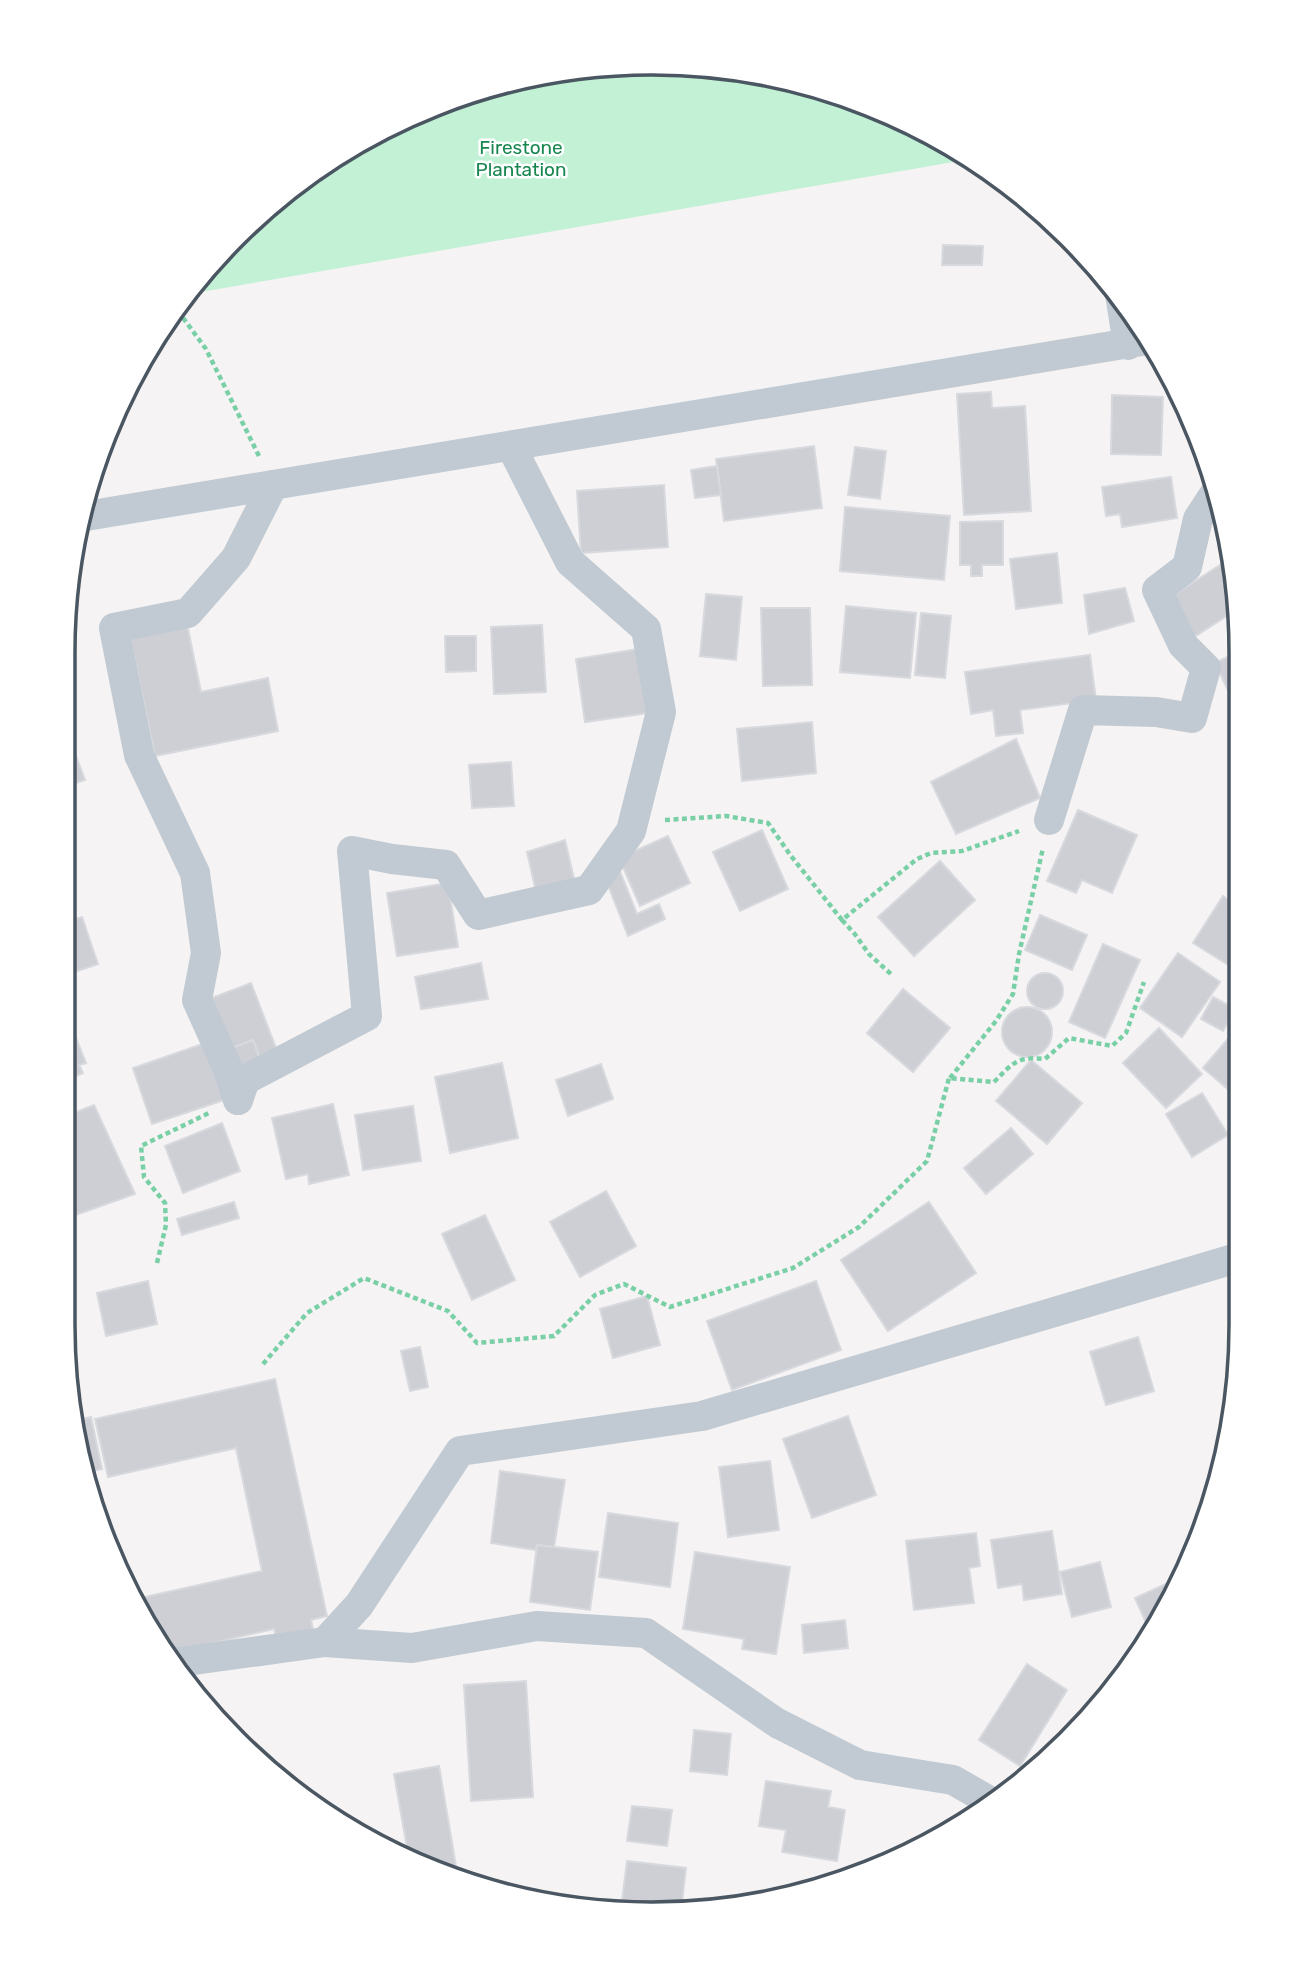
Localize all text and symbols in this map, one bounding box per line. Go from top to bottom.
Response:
park label: Firestone Plantation [476,136,566,181]

